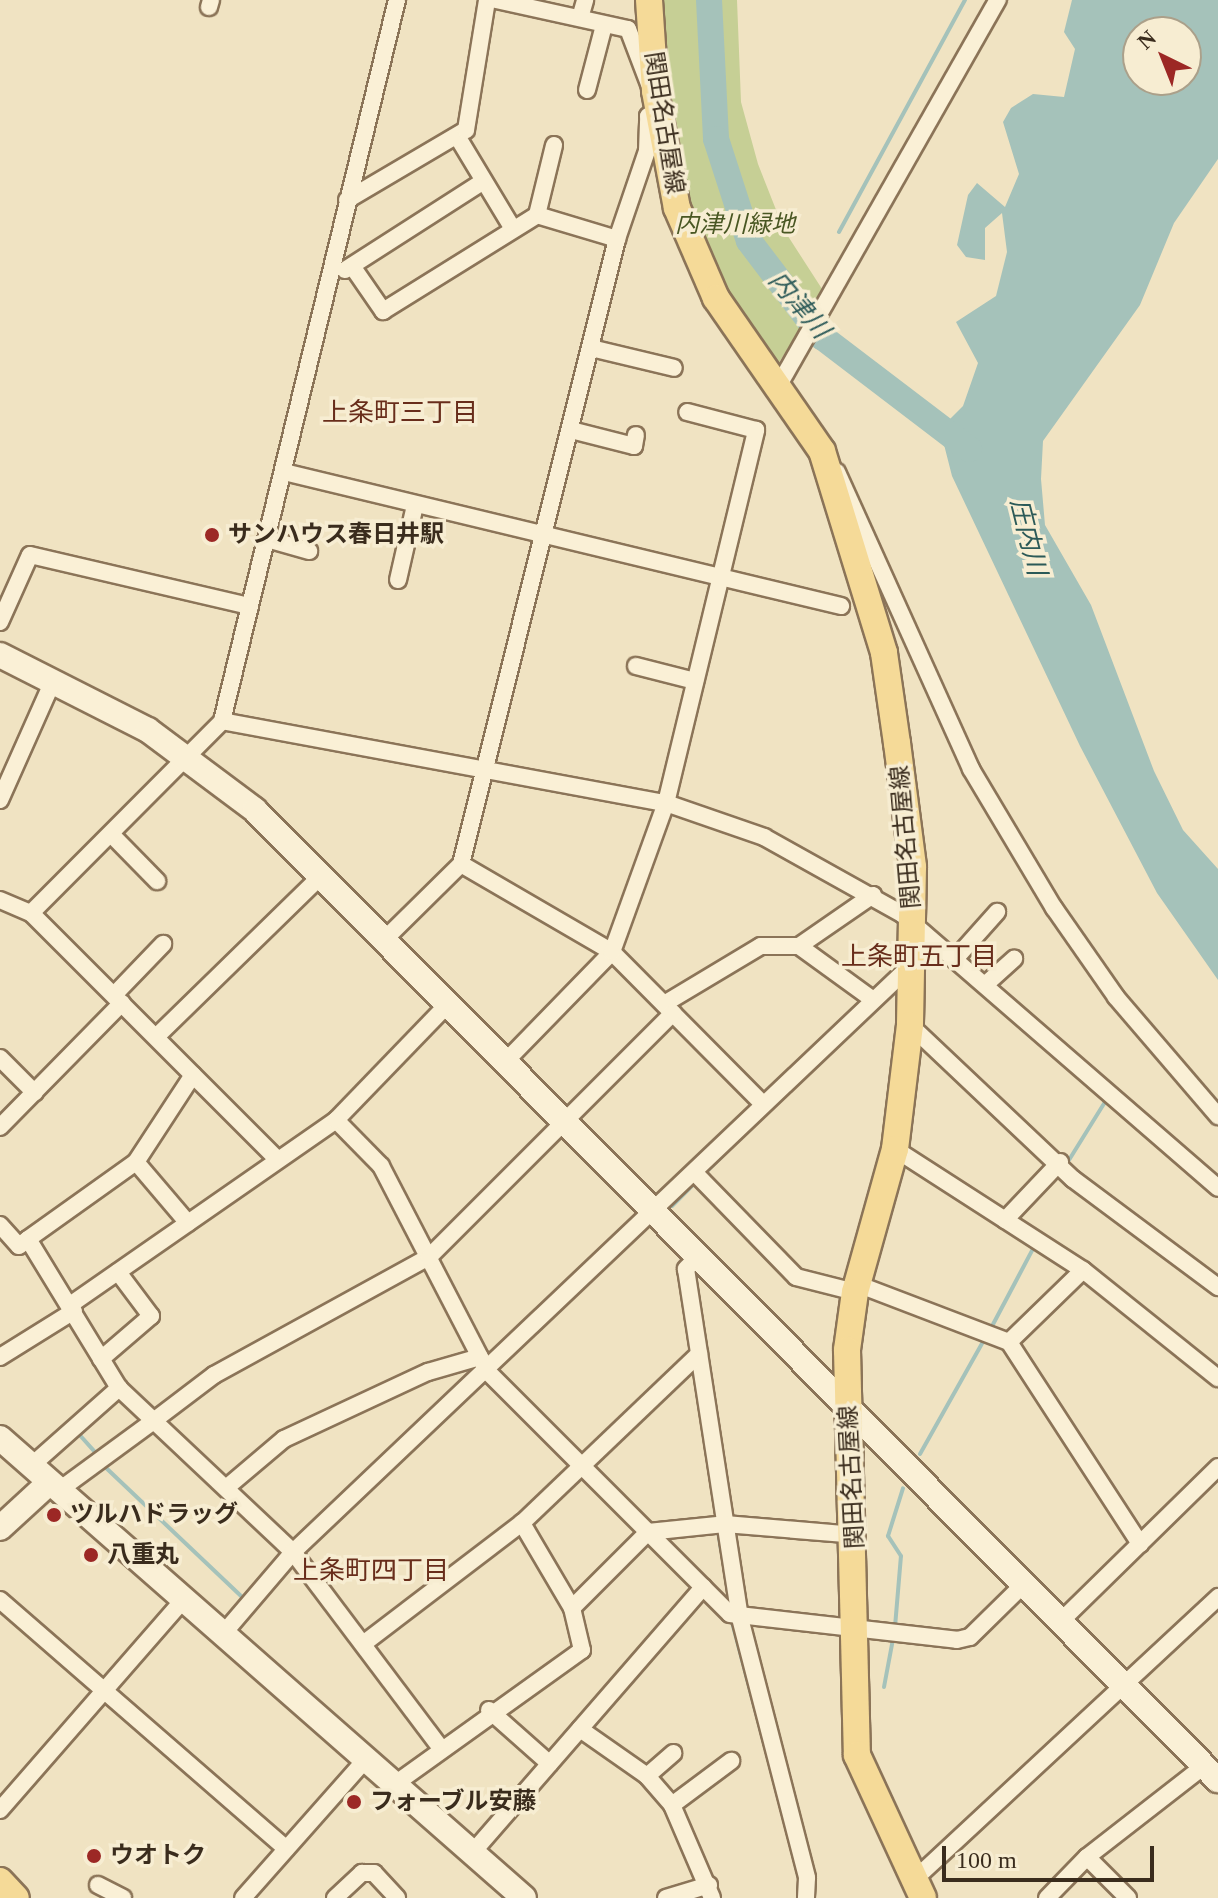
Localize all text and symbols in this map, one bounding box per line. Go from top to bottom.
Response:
north arrow [1122,16,1202,96]
text: N [1132,25,1161,54]
street label: 関田名古屋線 [639,50,689,196]
park label: 内津川緑地 [675,211,795,239]
water label: 内津川 [762,265,836,345]
district label: 上条町三丁目 [322,397,478,429]
water label: 庄内川 [1003,495,1053,579]
place label: サンハウス春日井駅 [228,521,444,549]
marker: サンハウス春日井駅 [203,526,221,544]
street label: 関田名古屋線 [885,764,927,910]
district label: 上条町五丁目 [841,941,997,973]
street label: 関田名古屋線 [834,1404,870,1550]
place label: ツルハドラッグ [70,1501,238,1529]
marker: ツルハドラッグ [45,1506,63,1524]
place label: 八重丸 [107,1541,179,1569]
marker: 八重丸 [82,1546,100,1564]
district label: 上条町四丁目 [293,1555,449,1587]
place label: フォーブル安藤 [370,1788,538,1816]
marker: フォーブル安藤 [345,1793,363,1811]
scale bar [946,1830,1158,1880]
place label: ウオトク [110,1842,206,1870]
marker: ウオトク [85,1847,103,1865]
text: 100 m [956,1847,1017,1873]

